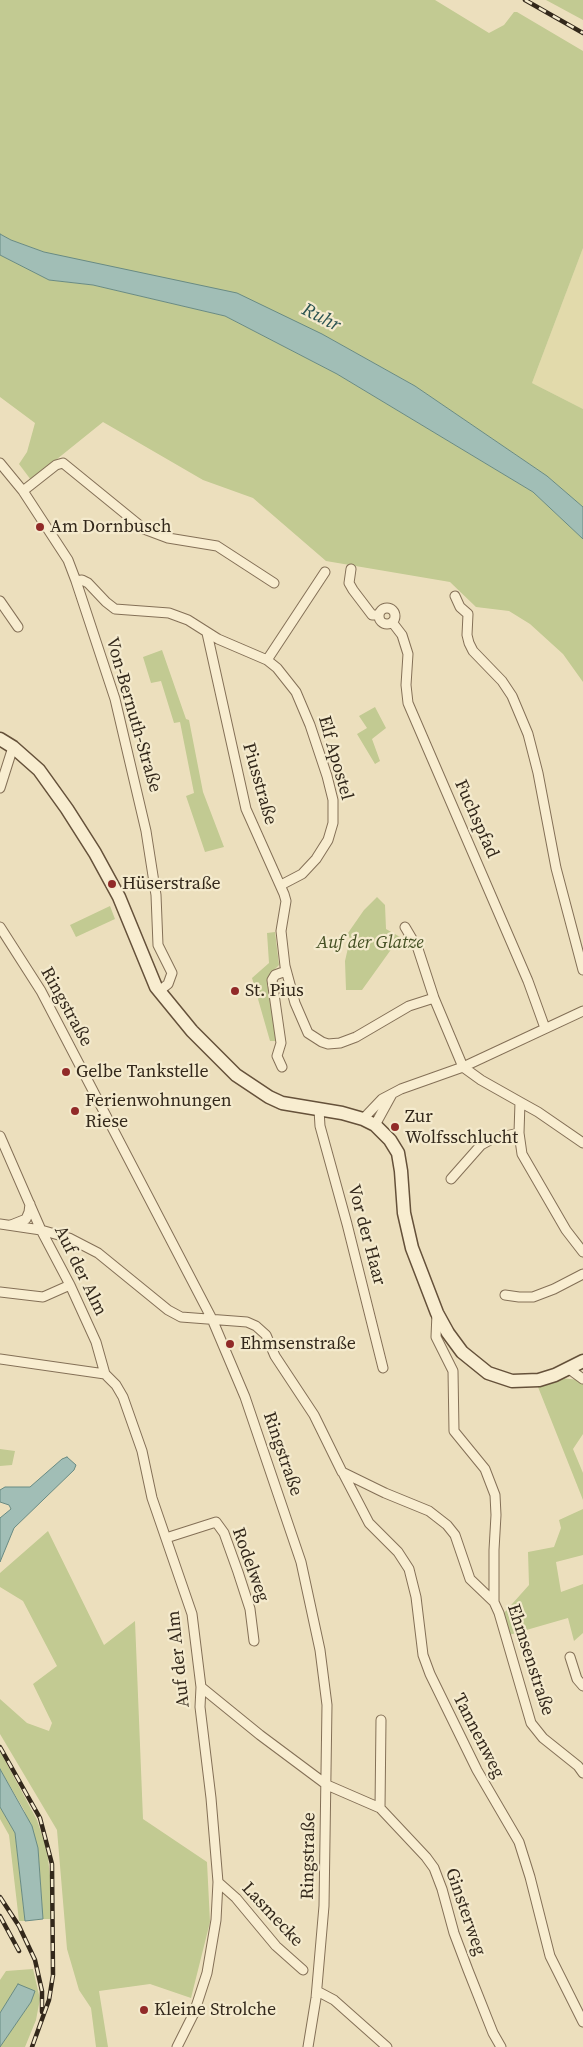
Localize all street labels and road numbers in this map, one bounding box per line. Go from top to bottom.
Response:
street label: Von-Bernuth-Straße [101,635,165,795]
street label: Elf Apostel [313,713,357,803]
street label: Piusstraße [237,740,281,828]
street label: Fuchspfad [449,776,503,862]
street label: Ringstraße [35,964,97,1050]
street label: Vor der Haar [342,1182,390,1288]
street label: Auf der Alm [49,1223,111,1319]
street label: Ringstraße [258,1409,306,1499]
street label: Rodelweg [227,1525,273,1605]
street label: Ehmsenstraße [502,1602,558,1718]
street label: Auf der Alm [163,1609,195,1709]
street label: Tannenweg [447,1690,509,1782]
street label: Ringstraße [297,1812,321,1900]
street label: Ginsterweg [440,1865,490,1959]
street label: Lasmecke [237,1878,307,1952]

